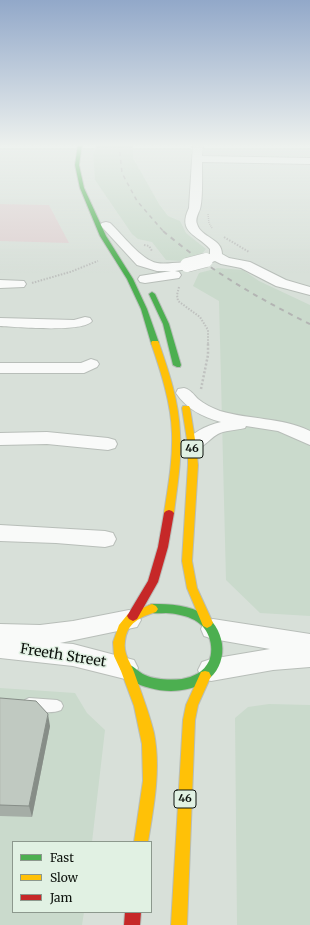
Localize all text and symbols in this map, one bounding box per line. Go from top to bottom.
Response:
road number: 46 [181,440,203,458]
street label: Freeth Street [19,641,107,671]
road number: 46 [174,790,196,808]
legend [12,841,152,913]
text: Fast [50,850,74,865]
text: Slow [50,870,78,885]
text: Jam [50,890,72,905]

